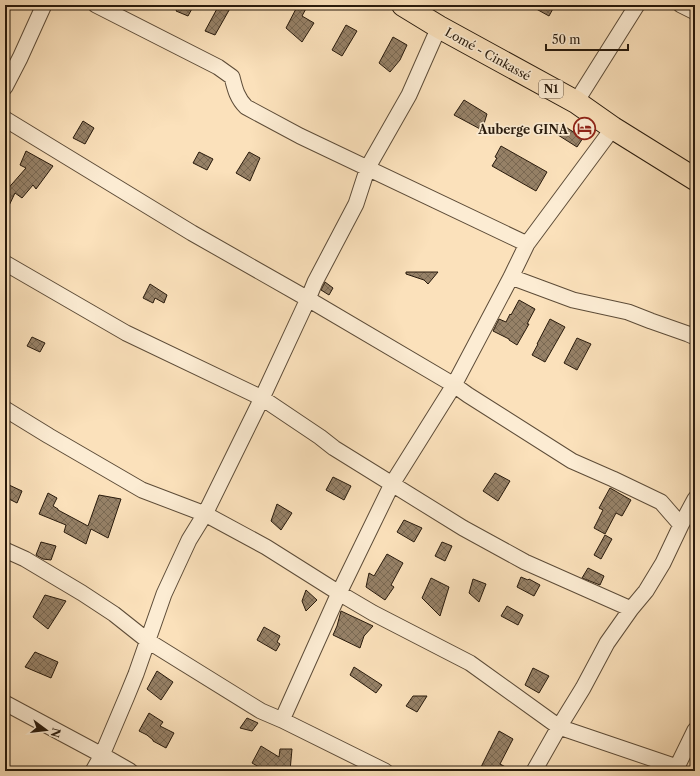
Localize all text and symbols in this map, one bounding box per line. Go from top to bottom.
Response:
street label: Lomé - Cinkassé [443,24,534,84]
scale bar [546,26,628,52]
text: 50 m [552,32,581,47]
road number: N1 [539,80,563,98]
hotel icon: Auberge GINA [571,116,597,142]
place label: Auberge GINA [477,122,569,137]
north arrow [26,710,66,750]
text: N [48,726,64,739]

